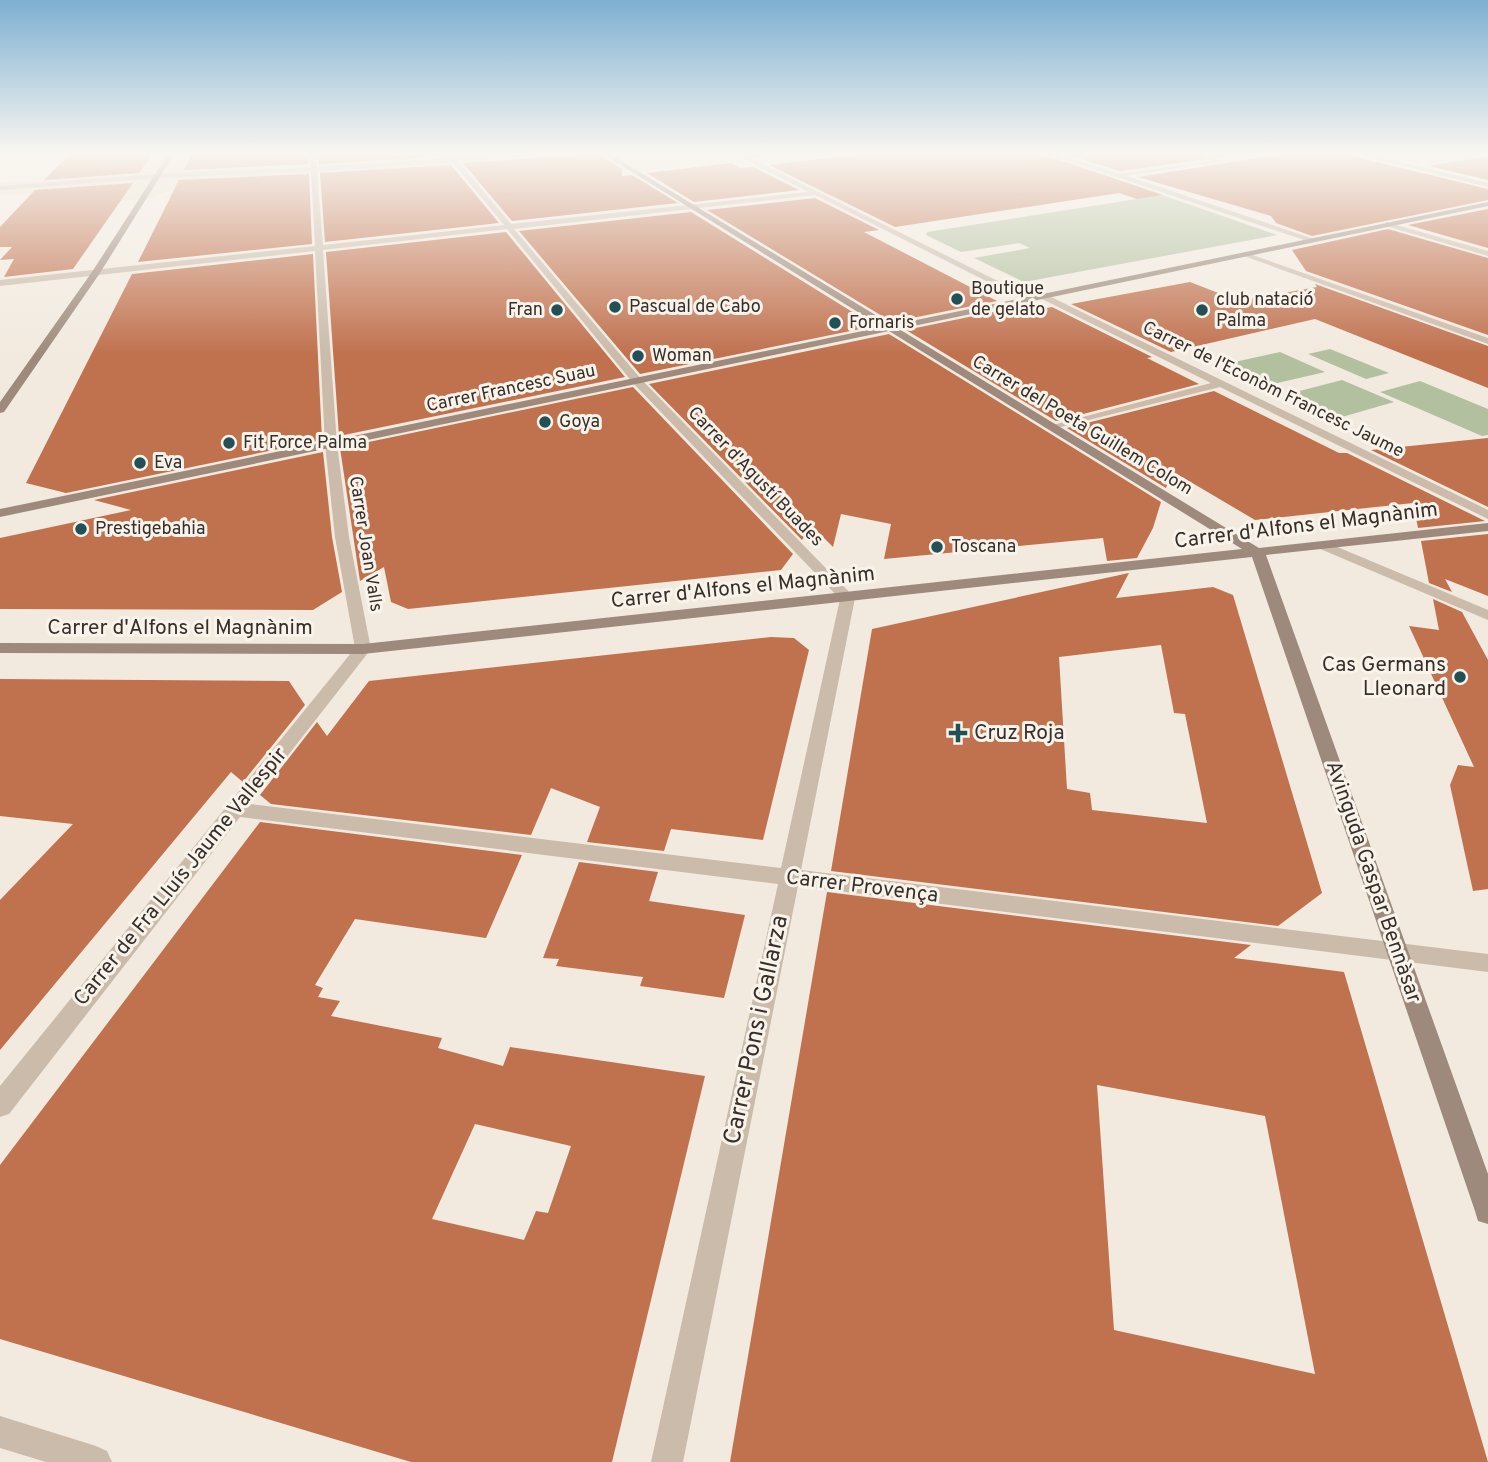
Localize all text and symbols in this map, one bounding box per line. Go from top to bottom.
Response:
place label: Boutique de gelato [971,278,1045,322]
place label: club natació Palma [1216,289,1314,333]
marker: Boutique de gelato [949,291,965,307]
place label: Pascual de Cabo [629,296,761,319]
place label: Fran [508,299,543,322]
marker: Pascual de Cabo [607,299,623,315]
marker: Fran [549,302,565,318]
marker: club natació Palma [1194,302,1210,318]
place label: Fornaris [849,312,914,335]
marker: Fornaris [827,315,843,331]
street label: Carrer de l'Econòm Francesc Jaume [1138,317,1408,463]
place label: Woman [652,345,712,368]
marker: Woman [630,348,646,364]
street label: Carrer del Poeta Guillem Colom [967,351,1197,501]
street label: Carrer Francesc Suau [424,360,598,418]
street label: Carrer d'Agustí Buades [682,402,828,552]
place label: Goya [559,411,600,434]
marker: Goya [537,414,553,430]
place label: Fit Force Palma [243,432,367,455]
marker: Fit Force Palma [221,435,237,451]
place label: Eva [154,452,182,475]
marker: Eva [132,455,148,471]
street label: Carrer Joan Valls [343,474,387,614]
street label: Carrer d'Alfons el Magnànim [1173,496,1439,556]
place label: Prestigebahia [95,518,205,541]
marker: Prestigebahia [73,521,89,537]
place label: Toscana [951,536,1016,559]
marker: Toscana [929,539,945,555]
street label: Carrer d'Alfons el Magnànim [610,561,876,615]
street label: Carrer d'Alfons el Magnànim [47,615,313,642]
place label: Cas Germans Lleonard [1322,652,1446,703]
marker: Cas Germans Lleonard [1452,669,1468,685]
place label: Cruz Roja [974,720,1064,747]
marker: Cruz Roja [948,723,968,743]
street label: Carrer de Fra Lluís Jaume Vallespir [68,742,294,1012]
street label: Avinguda Gaspar Bennàsar [1319,757,1427,1007]
street label: Carrer Provença [784,864,940,910]
street label: Carrer Pons i Gallarza [718,913,796,1147]

